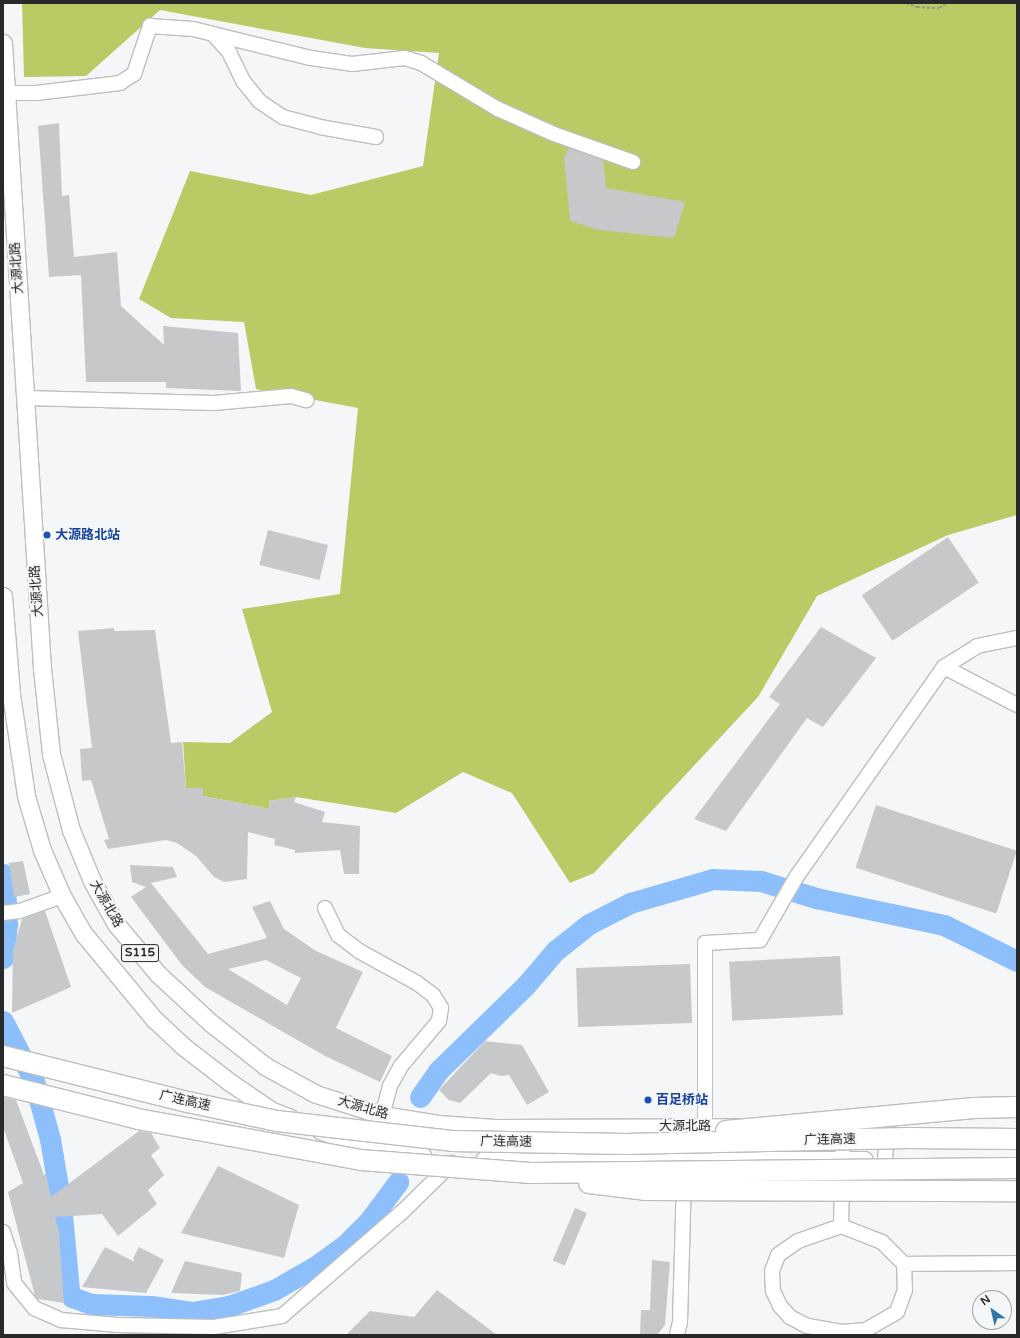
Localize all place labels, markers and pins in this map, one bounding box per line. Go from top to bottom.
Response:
place label: 大源路北站 [55,527,120,543]
marker: 大源路北站 [42,530,52,540]
place label: 百足桥站 [656,1092,708,1108]
marker: 百足桥站 [643,1095,653,1105]

